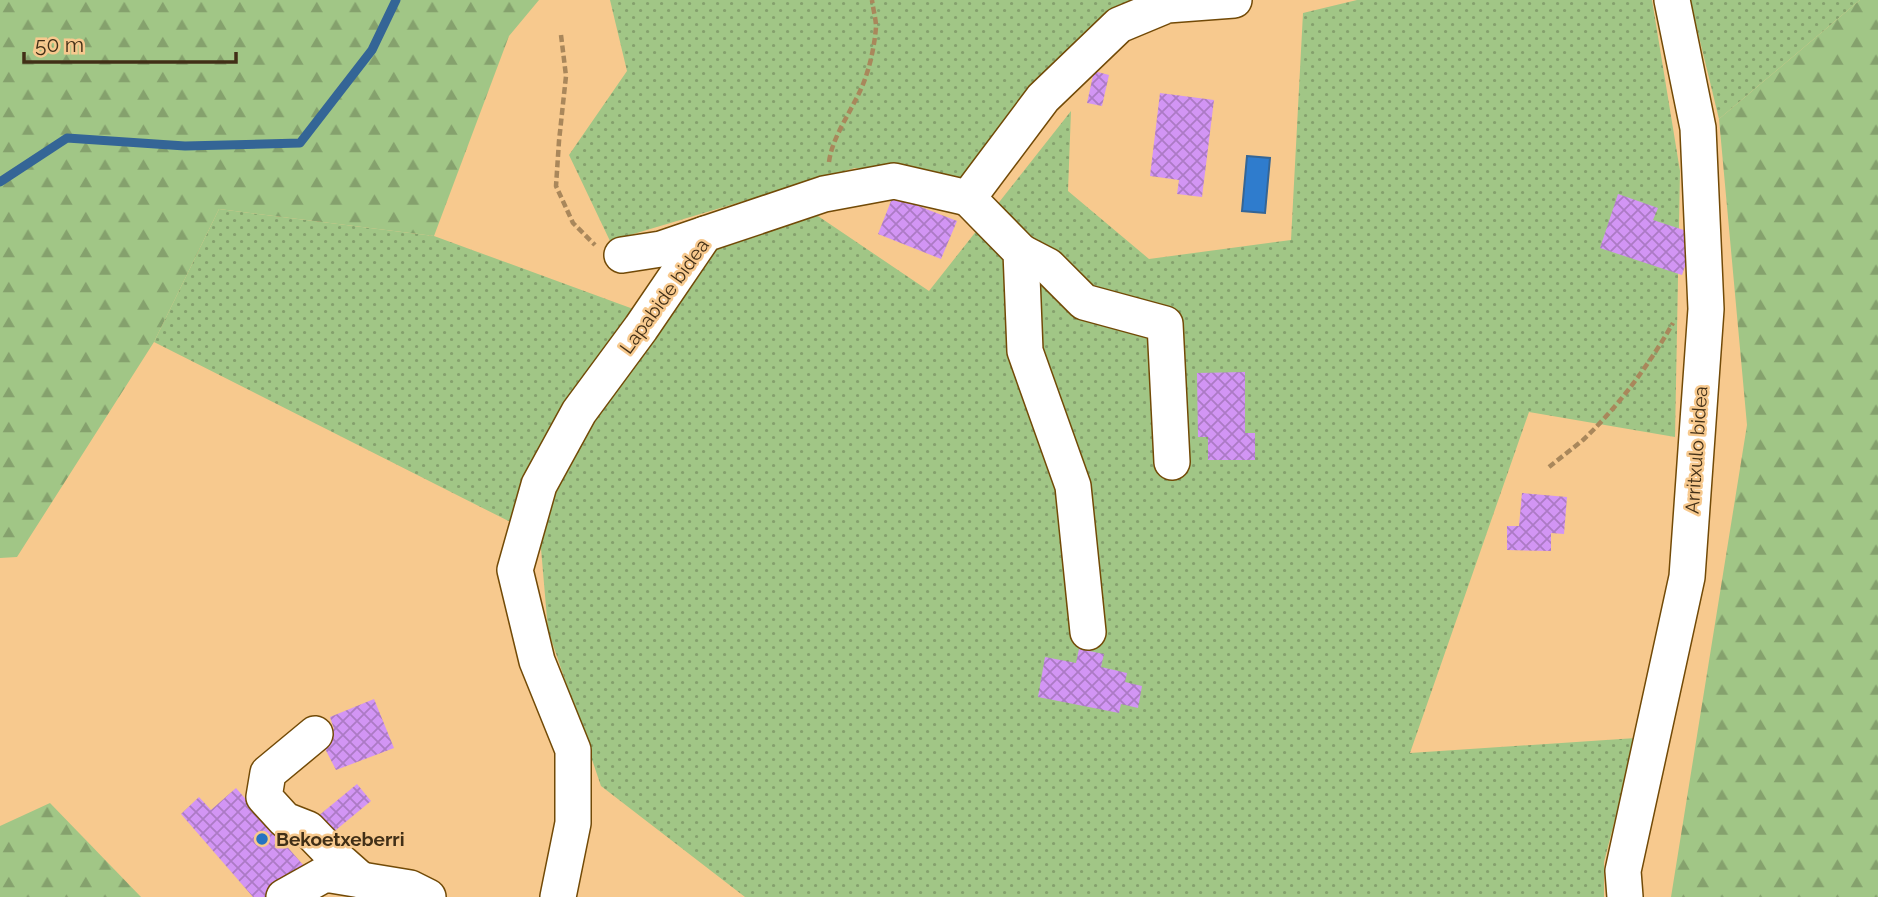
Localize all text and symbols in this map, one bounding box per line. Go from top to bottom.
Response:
scale bar [24,21,236,65]
text: 50 m [35,32,84,57]
street label: Lapabide bidea [615,234,713,358]
street label: Arritxulo bidea [1681,385,1711,515]
place label: Bekoetxeberri [276,828,405,850]
marker: Bekoetxeberri [254,831,270,847]

